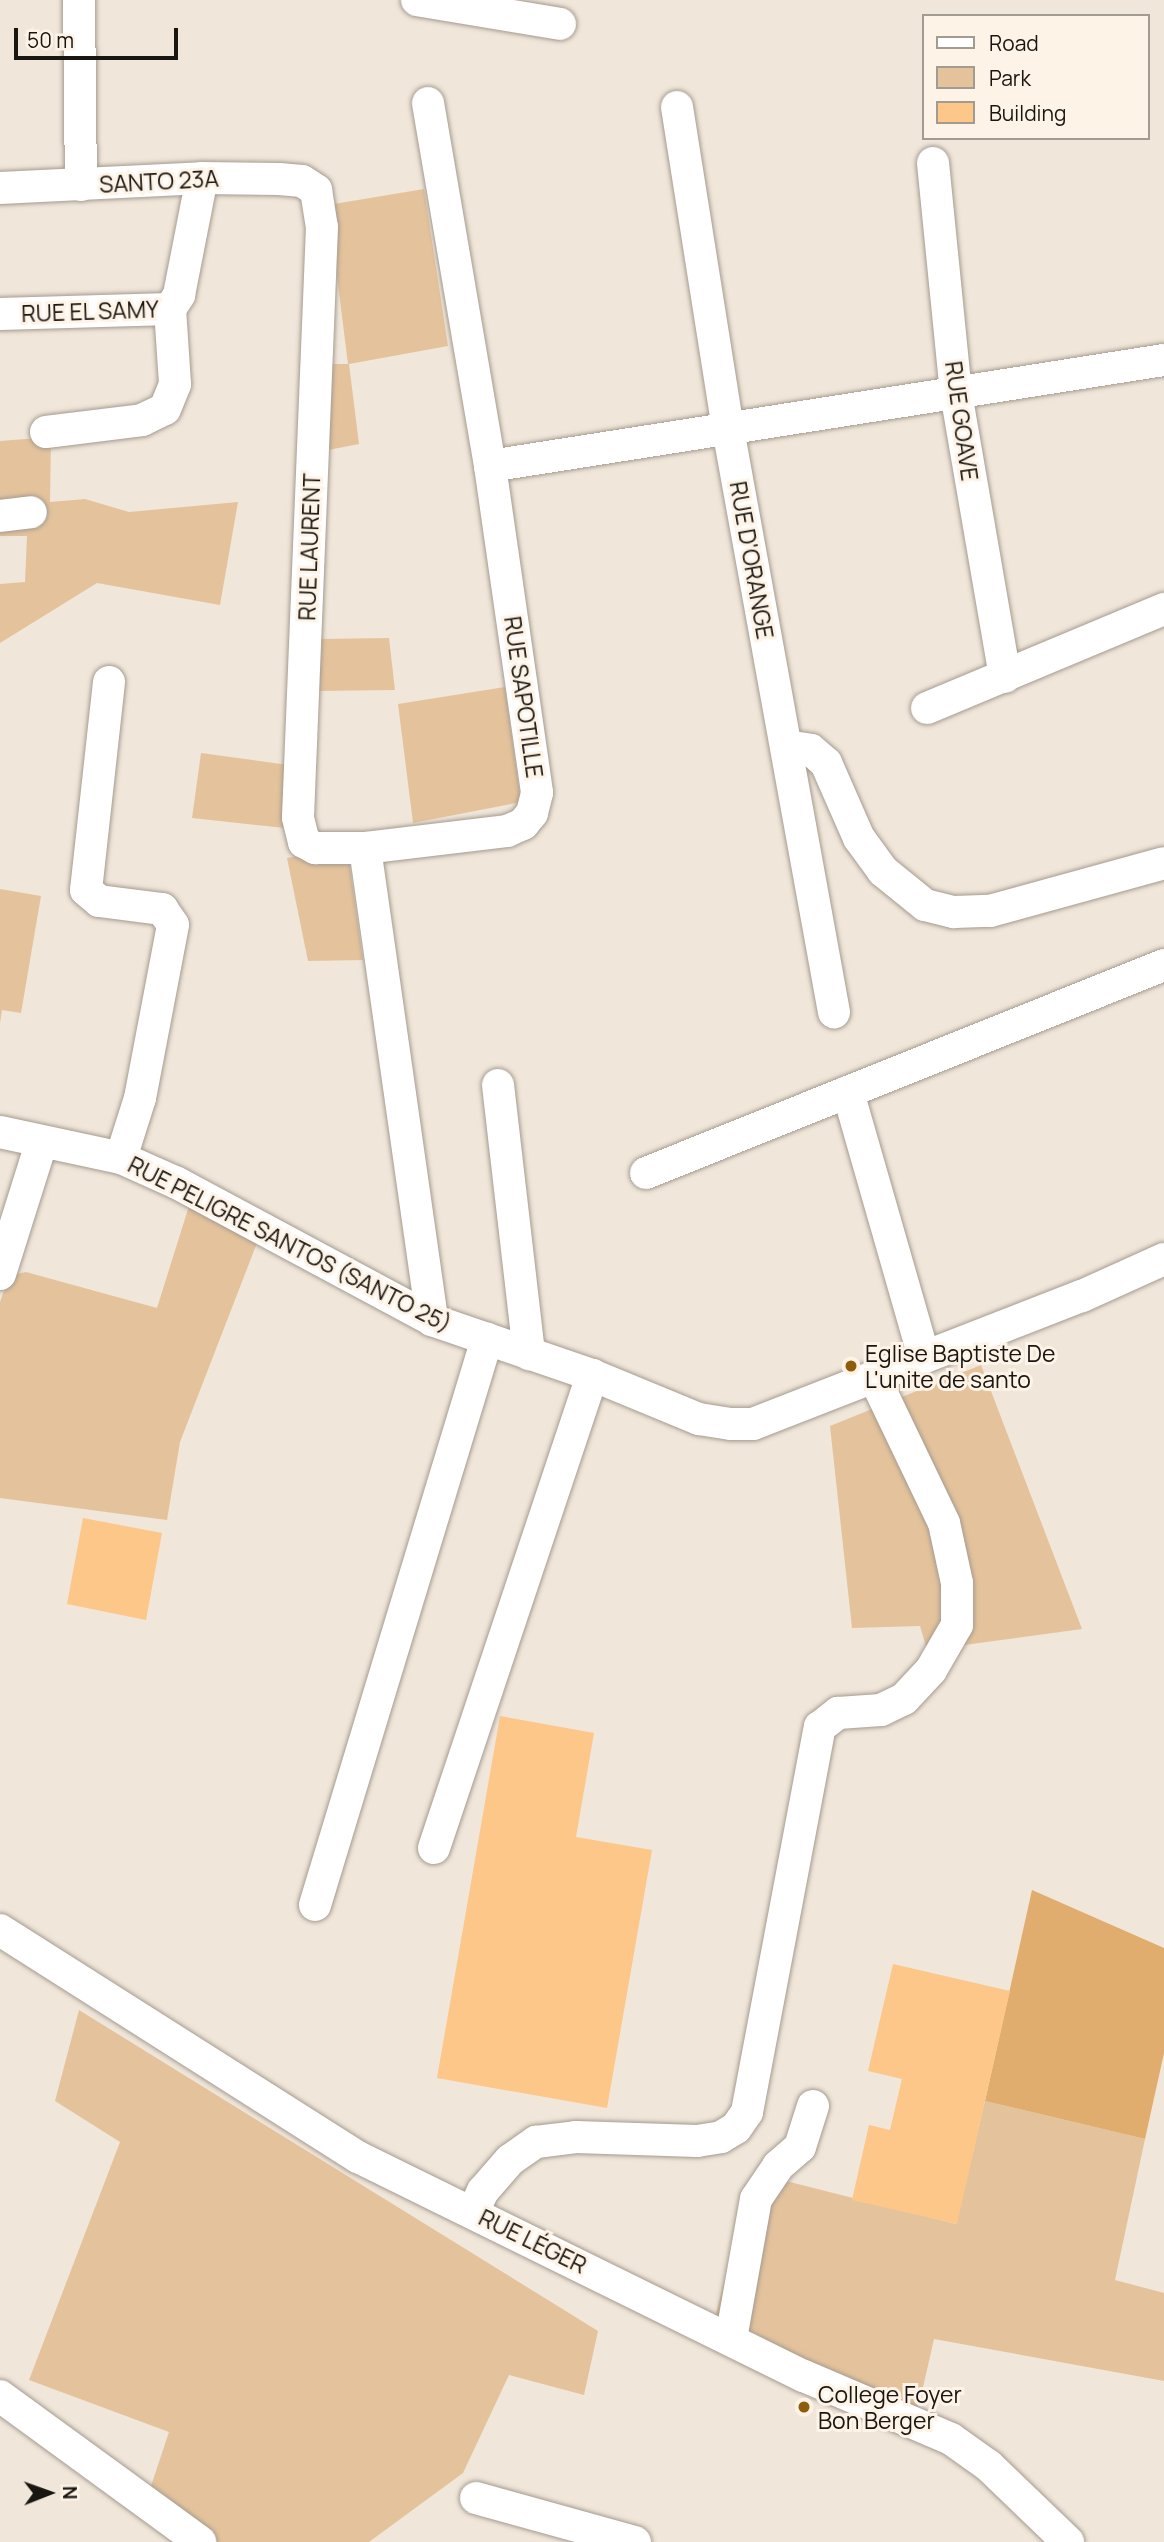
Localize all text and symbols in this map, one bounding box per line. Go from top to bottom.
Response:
scale bar [18,14,182,58]
legend [922,14,1150,140]
text: 50 m [27,26,74,54]
text: Road [989,29,1039,57]
text: Park [989,64,1031,92]
text: Building [989,99,1066,127]
street label: SANTO 23A [98,164,220,198]
street label: RUE EL SAMY [20,295,160,327]
street label: RUE GOAVE [940,359,984,483]
street label: RUE LAURENT [293,473,325,621]
street label: RUE D'ORANGE [725,479,779,641]
street label: RUE SAPOTILLE [499,614,549,780]
street label: RUE PELIGRE SANTOS (SANTO 25) [124,1150,456,1338]
place label: Eglise Baptiste De L'unite de santo [865,1339,1055,1393]
marker: Eglise Baptiste De L'unite de santo [843,1358,859,1374]
street label: RUE LÉGER [475,2203,591,2279]
place label: College Foyer Bon Berger [818,2380,962,2434]
marker: College Foyer Bon Berger [796,2399,812,2415]
north arrow [14,2458,84,2528]
text: N [57,2486,83,2500]

